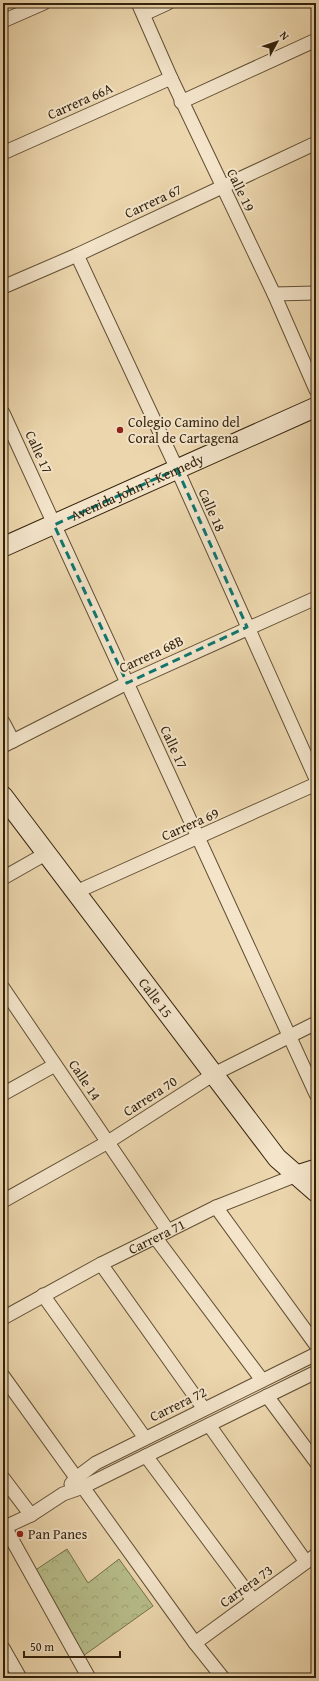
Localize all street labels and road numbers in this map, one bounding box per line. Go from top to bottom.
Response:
street label: Carrera 66A [44,78,116,124]
street label: Calle 19 [222,165,260,215]
street label: Carrera 67 [121,179,185,223]
street label: Calle 17 [20,427,58,477]
street label: Avenida John F. Kennedy [67,448,207,526]
street label: Calle 18 [194,485,230,535]
street label: Carrera 68B [116,630,186,678]
street label: Calle 17 [155,722,193,772]
street label: Carrera 69 [158,802,222,846]
street label: Calle 15 [134,974,177,1022]
street label: Calle 14 [64,1056,106,1105]
street label: Carrera 70 [119,1071,181,1121]
street label: Carrera 71 [125,1214,189,1259]
street label: Carrera 72 [146,1382,210,1426]
street label: Carrera 73 [215,1560,277,1612]

